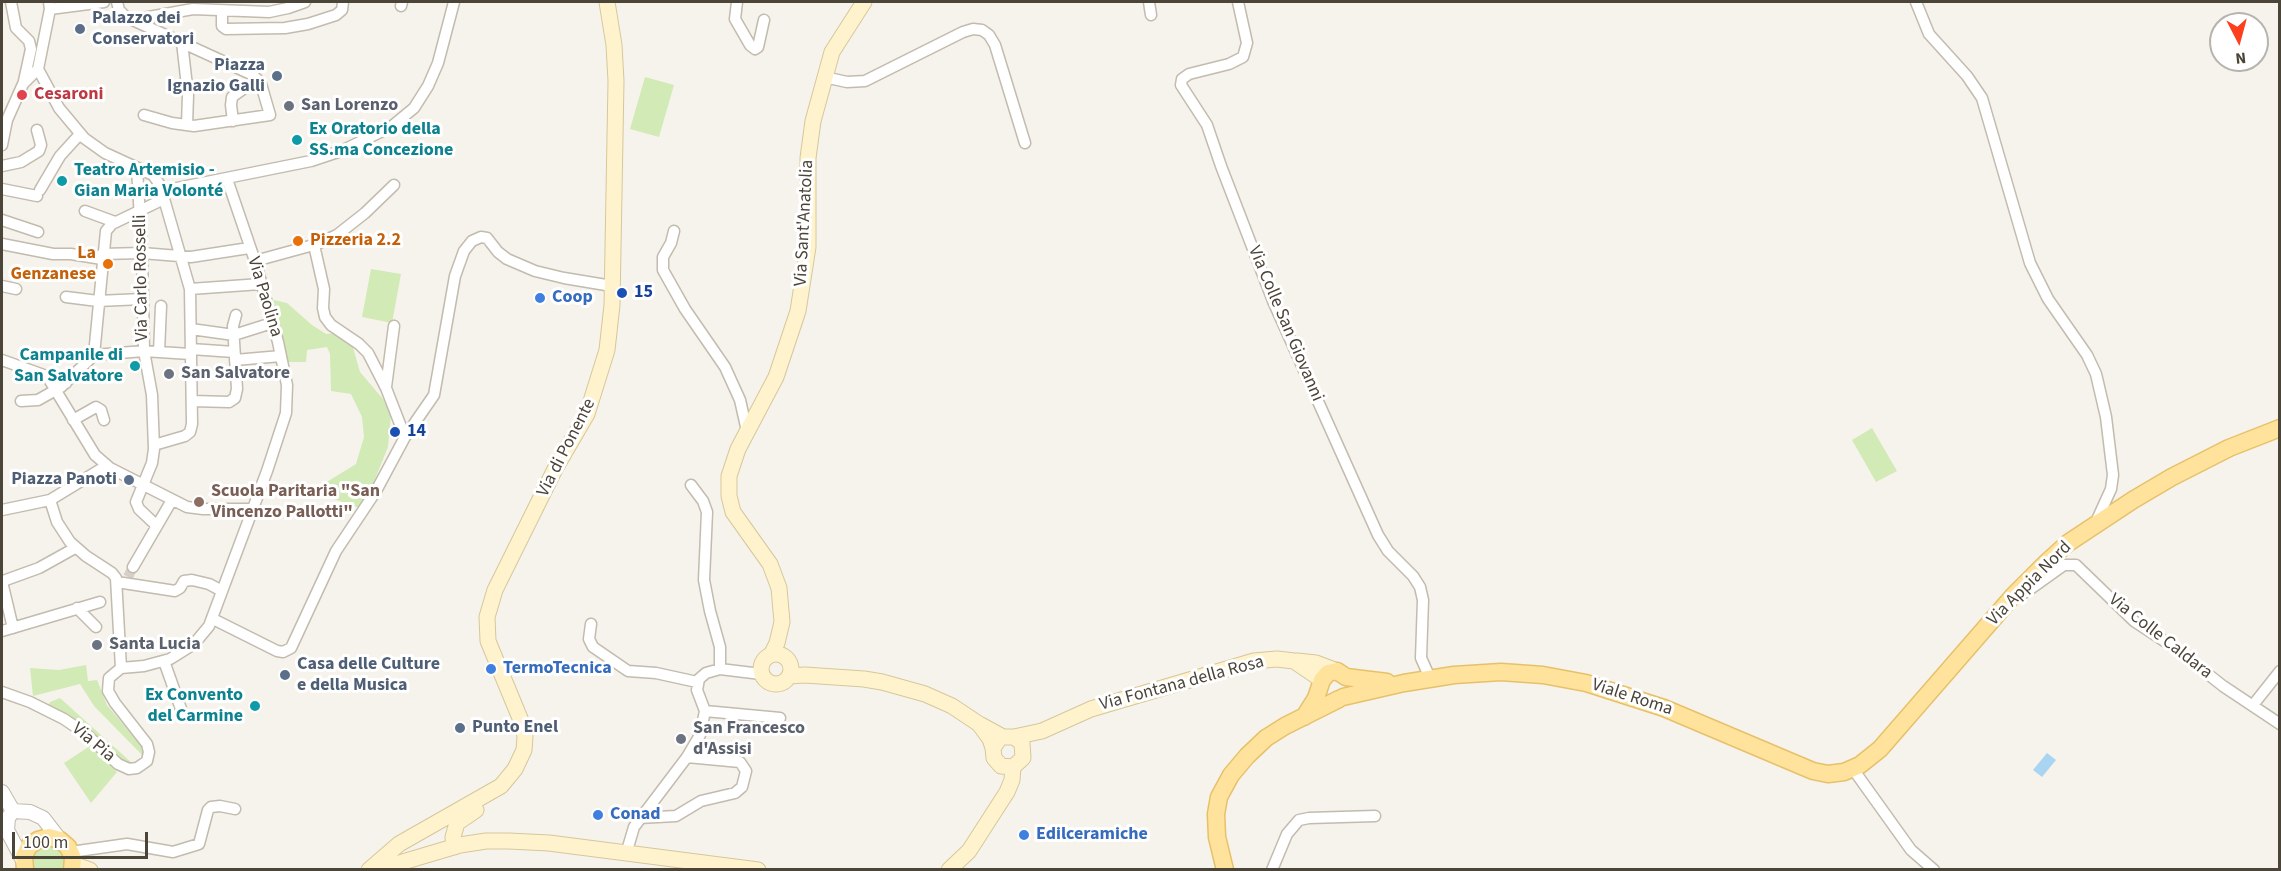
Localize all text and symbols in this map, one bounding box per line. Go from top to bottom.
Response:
place label: Palazzo dei Conservatori [92,8,194,50]
north arrow [2209,12,2269,72]
marker: Palazzo dei Conservatori [73,22,87,36]
text: N [2234,46,2247,69]
place label: Piazza Ignazio Galli [167,55,265,98]
marker: Piazza Ignazio Galli [270,69,284,83]
place label: Cesaroni [34,84,103,106]
marker: Cesaroni [15,88,29,102]
place label: San Lorenzo [301,95,398,117]
marker: San Lorenzo [282,99,296,113]
place label: Ex Oratorio della SS.ma Concezione [309,119,453,162]
marker: Ex Oratorio della SS.ma Concezione [290,133,304,147]
street label: Via Sant'Anatolia [791,159,819,287]
place label: Teatro Artemisio - Gian Maria Volonté [74,160,223,202]
marker: Teatro Artemisio - Gian Maria Volonté [55,174,69,188]
street label: Via Carlo Rosselli [130,214,154,342]
place label: Pizzeria 2.2 [310,230,401,252]
marker: Pizzeria 2.2 [291,234,305,248]
place label: La Genzanese [10,243,96,286]
street label: Via Colle San Giovanni [1242,243,1328,405]
street label: Via Paolina [242,254,286,340]
marker: La Genzanese [101,257,115,271]
place label: 15 [634,282,653,304]
marker: 15 [615,286,629,300]
place label: Coop [552,287,593,309]
marker: Coop [533,291,547,305]
place label: Campanile di San Salvatore [14,345,123,388]
marker: Campanile di San Salvatore [128,359,142,373]
place label: San Salvatore [181,363,290,385]
marker: San Salvatore [162,367,176,381]
street label: Via di Ponente [533,395,601,501]
place label: 14 [407,421,426,443]
marker: 14 [388,425,402,439]
place label: Piazza Panoti [11,469,117,491]
marker: Piazza Panoti [122,473,136,487]
place label: Scuola Paritaria "San Vincenzo Pallotti" [211,481,380,524]
marker: Scuola Paritaria "San Vincenzo Pallotti" [192,495,206,509]
street label: Via Appia Nord [1983,537,2077,631]
street label: Via Colle Caldara [2104,590,2216,684]
place label: Santa Lucia [109,634,201,656]
marker: Santa Lucia [90,638,104,652]
street label: Via Fontana della Rosa [1098,652,1266,716]
place label: Casa delle Culture e della Musica [297,654,440,696]
place label: TermoTecnica [503,658,612,680]
marker: TermoTecnica [484,662,498,676]
marker: Casa delle Culture e della Musica [278,668,292,682]
street label: Viale Roma [1589,675,1675,721]
place label: Ex Convento del Carmine [145,685,243,728]
marker: Ex Convento del Carmine [248,699,262,713]
place label: Punto Enel [472,717,558,739]
place label: San Francesco d'Assisi [693,718,805,760]
street label: Via Pia [67,719,119,767]
marker: Punto Enel [453,721,467,735]
marker: San Francesco d'Assisi [674,732,688,746]
place label: Conad [610,804,661,826]
marker: Conad [591,808,605,822]
scale bar [15,820,152,858]
place label: Edilceramiche [1036,824,1148,846]
marker: Edilceramiche [1017,828,1031,842]
text: 100 m [23,830,68,855]

